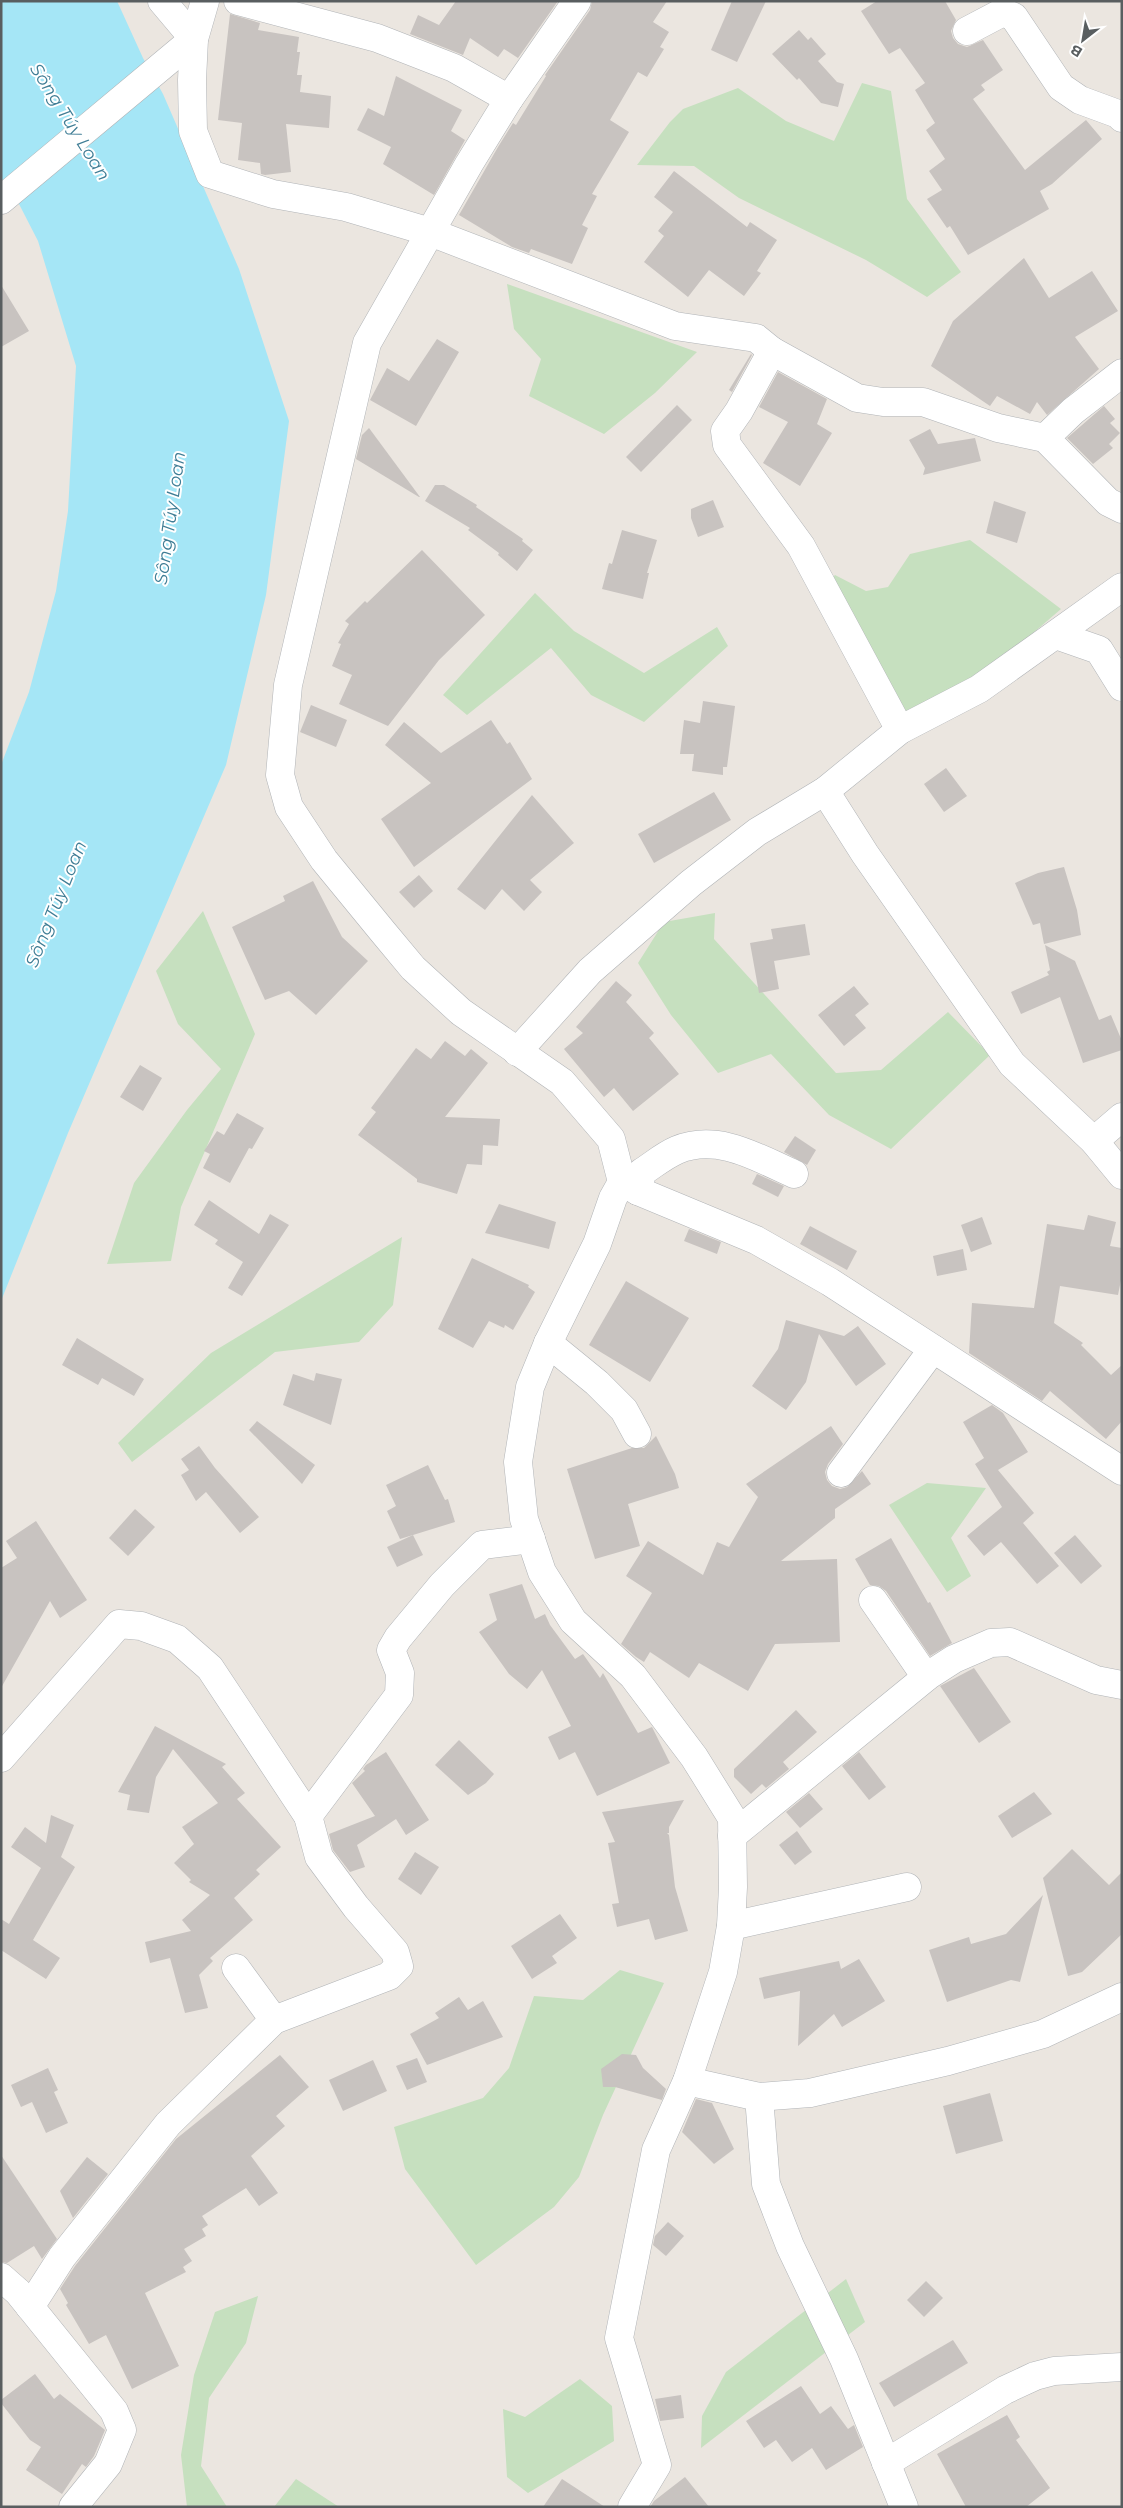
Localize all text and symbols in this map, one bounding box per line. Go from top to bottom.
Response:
north arrow [1058,15,1108,65]
text: B [1067,41,1086,62]
water label: Sông Túy Loan [25,59,115,185]
water label: Sông Túy Loan [150,450,190,586]
water label: Sông Túy Loan [21,838,91,970]

